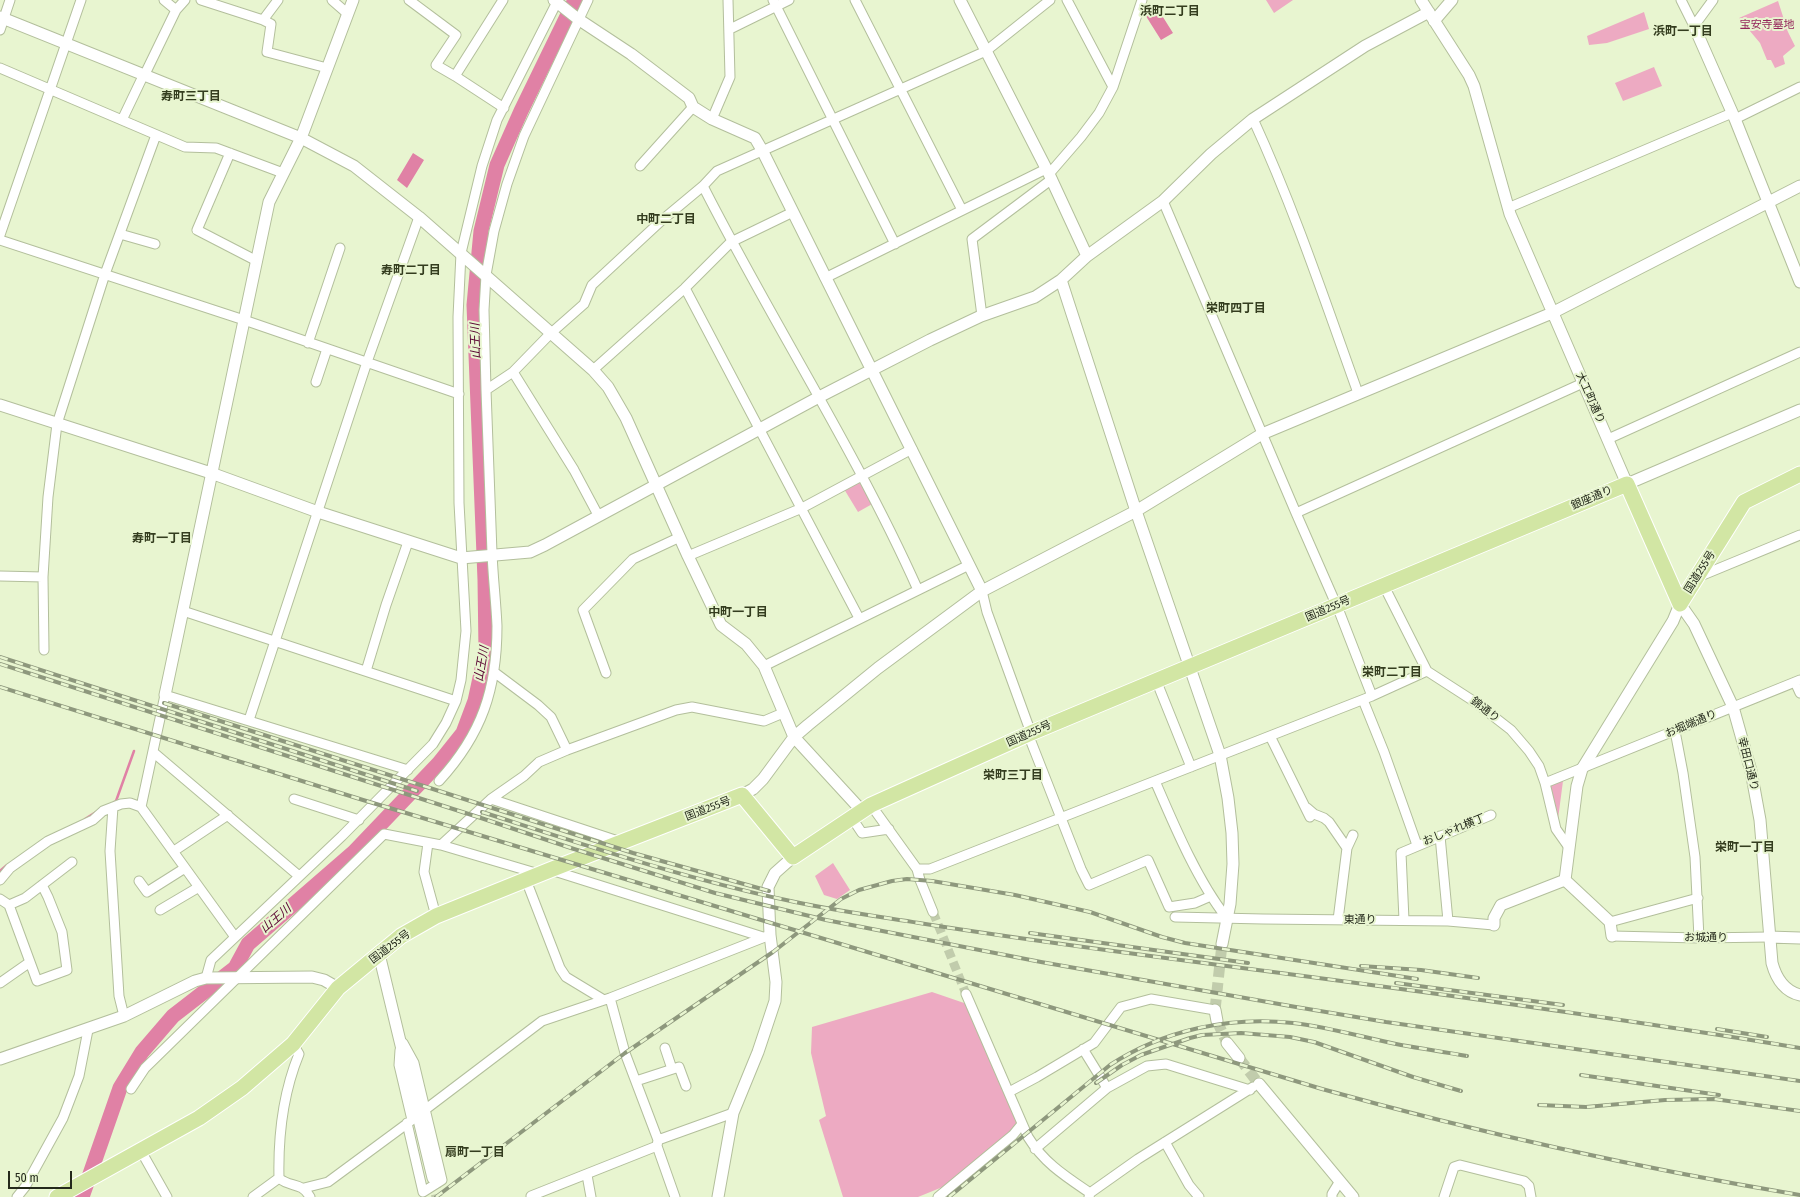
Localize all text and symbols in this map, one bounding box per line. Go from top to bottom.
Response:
district label: 浜町二丁目 [1140,5,1200,19]
park label: 宝安寺墓地 [1740,18,1794,32]
district label: 浜町一丁目 [1653,25,1713,39]
district label: 寿町三丁目 [161,90,221,104]
district label: 中町二丁目 [636,213,696,227]
district label: 寿町二丁目 [381,264,441,278]
district label: 栄町四丁目 [1206,302,1266,316]
water label: 山王川 [468,323,484,359]
street label: 大工町通り [1573,370,1607,426]
street label: 銀座通り [1569,483,1615,513]
district label: 寿町一丁目 [132,532,192,546]
street label: 国道255号 [1682,548,1718,596]
street label: 国道255号 [1303,594,1353,624]
district label: 中町一丁目 [708,606,768,620]
water label: 山王川 [472,645,492,683]
district label: 栄町二丁目 [1362,666,1422,680]
street label: 錦通り [1468,695,1502,725]
street label: お堀端通り [1663,707,1719,741]
street label: 国道255号 [1004,718,1054,750]
street label: 幸田口通り [1735,736,1761,792]
district label: 栄町三丁目 [983,769,1043,783]
street label: 国道255号 [683,794,733,824]
street label: おしゃれ横丁 [1421,812,1487,848]
district label: 栄町一丁目 [1715,841,1775,855]
water label: 山王川 [258,902,294,936]
street label: 東通り [1344,913,1376,927]
street label: 国道255号 [367,927,413,967]
street label: お城通り [1684,931,1728,945]
district label: 扇町一丁目 [445,1146,505,1160]
scale bar [10,1163,74,1189]
text: 50 m [15,1171,39,1185]

